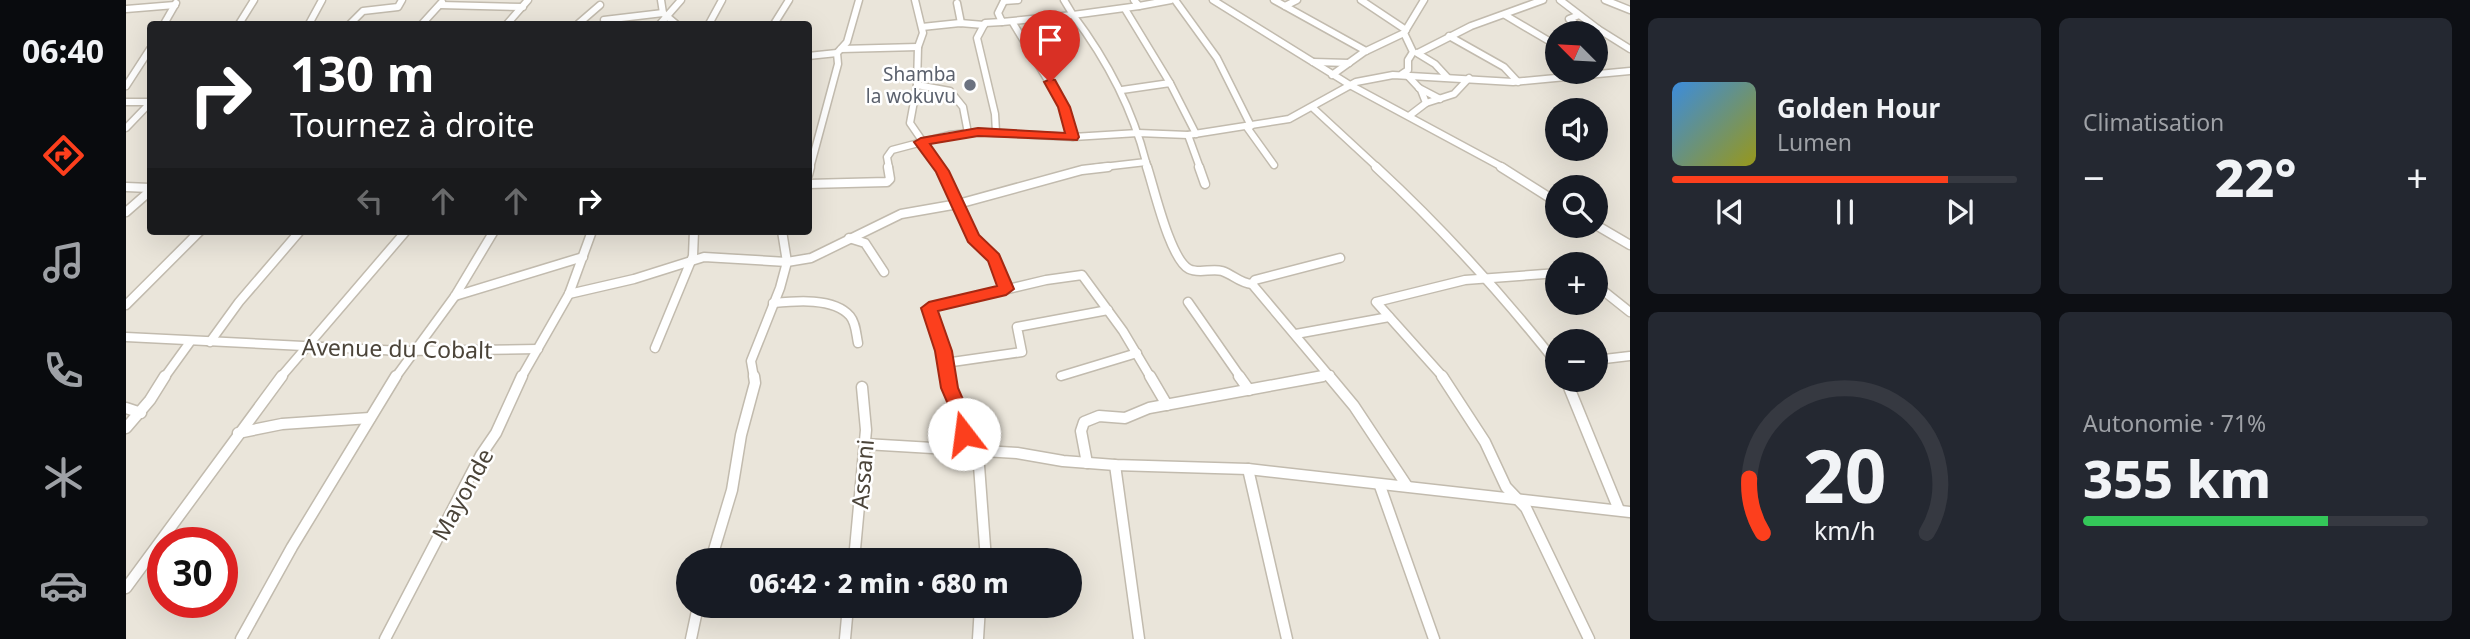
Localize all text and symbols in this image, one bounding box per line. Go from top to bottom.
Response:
pin [1020,10,1080,82]
icon: arrive [1031,21,1069,59]
north arrow [1545,21,1608,84]
map controls [1545,21,1608,392]
text: 06:40 [22,29,104,72]
text: 130 m [290,40,435,106]
icon: right [175,49,266,140]
place label: Shamba la wokuvu [866,61,956,109]
marker: Shamba la wokuvu [962,77,978,93]
text: Golden Hour [1777,90,1940,126]
button: sound [1545,98,1608,161]
text: Tournez à droite [290,103,535,146]
text: Climatisation [2083,106,2224,138]
text: Lumen [1777,126,1852,158]
icon: directions [39,131,88,180]
text: 22° [2214,141,2297,212]
text: − [2083,151,2105,203]
text: + [2406,151,2428,203]
button: search [1545,175,1608,238]
icon: left [351,182,389,220]
icon: ahead [424,182,462,220]
icon: ahead [497,182,535,220]
icon: right [570,182,608,220]
icon: previous [1711,193,1749,231]
icon: pause [1826,193,1864,231]
icon: next [1941,193,1979,231]
icon: music [39,238,88,287]
button: + [1545,252,1608,315]
button: − [1545,329,1608,392]
street label: Avenue du Cobalt [301,330,493,366]
icon: phone [39,346,88,395]
position arrow [927,397,1001,471]
text: Autonomie · 71% [2083,407,2266,439]
text: 20 [1803,425,1886,524]
street label: Assani [843,438,881,510]
street label: Mayonde [424,442,500,546]
text: 355 km [2083,442,2271,513]
icon: climate [39,453,88,502]
text: km/h [1814,512,1875,546]
speed limit sign: 30 [147,527,238,618]
icon: car [39,561,88,610]
text: 06:42 · 2 min · 680 m [749,565,1009,601]

